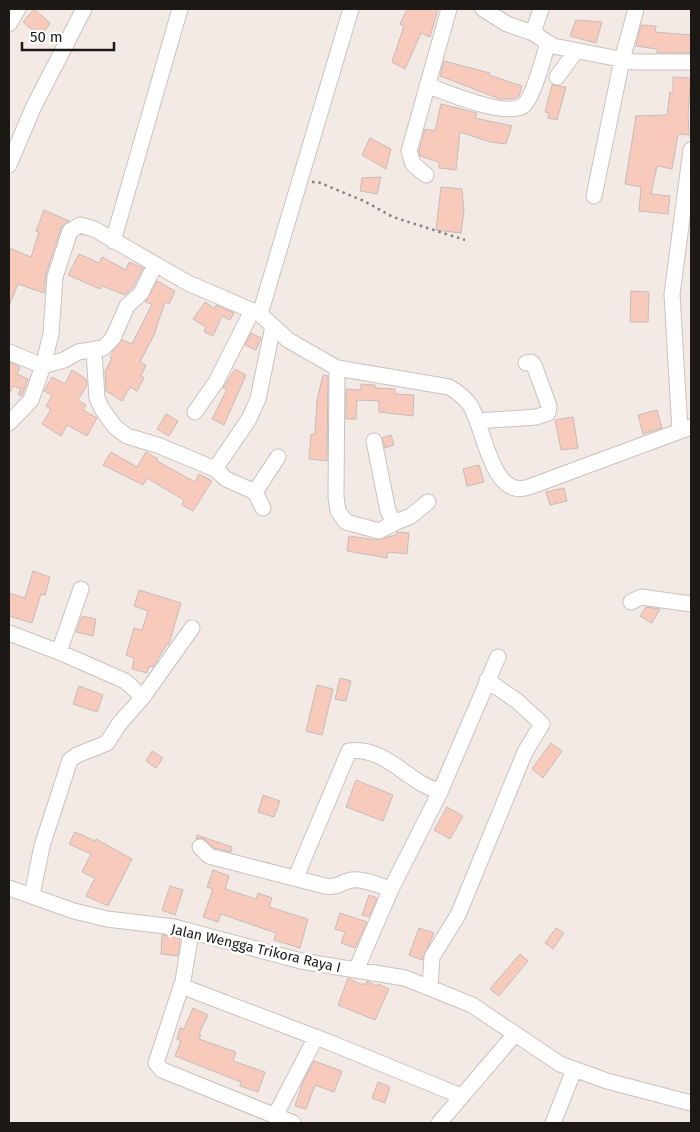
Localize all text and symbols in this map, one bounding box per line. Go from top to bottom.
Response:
scale bar [22,20,115,52]
text: 50 m [30,28,63,46]
street label: Jalan Wengga Trikora Raya I [169,921,342,976]

